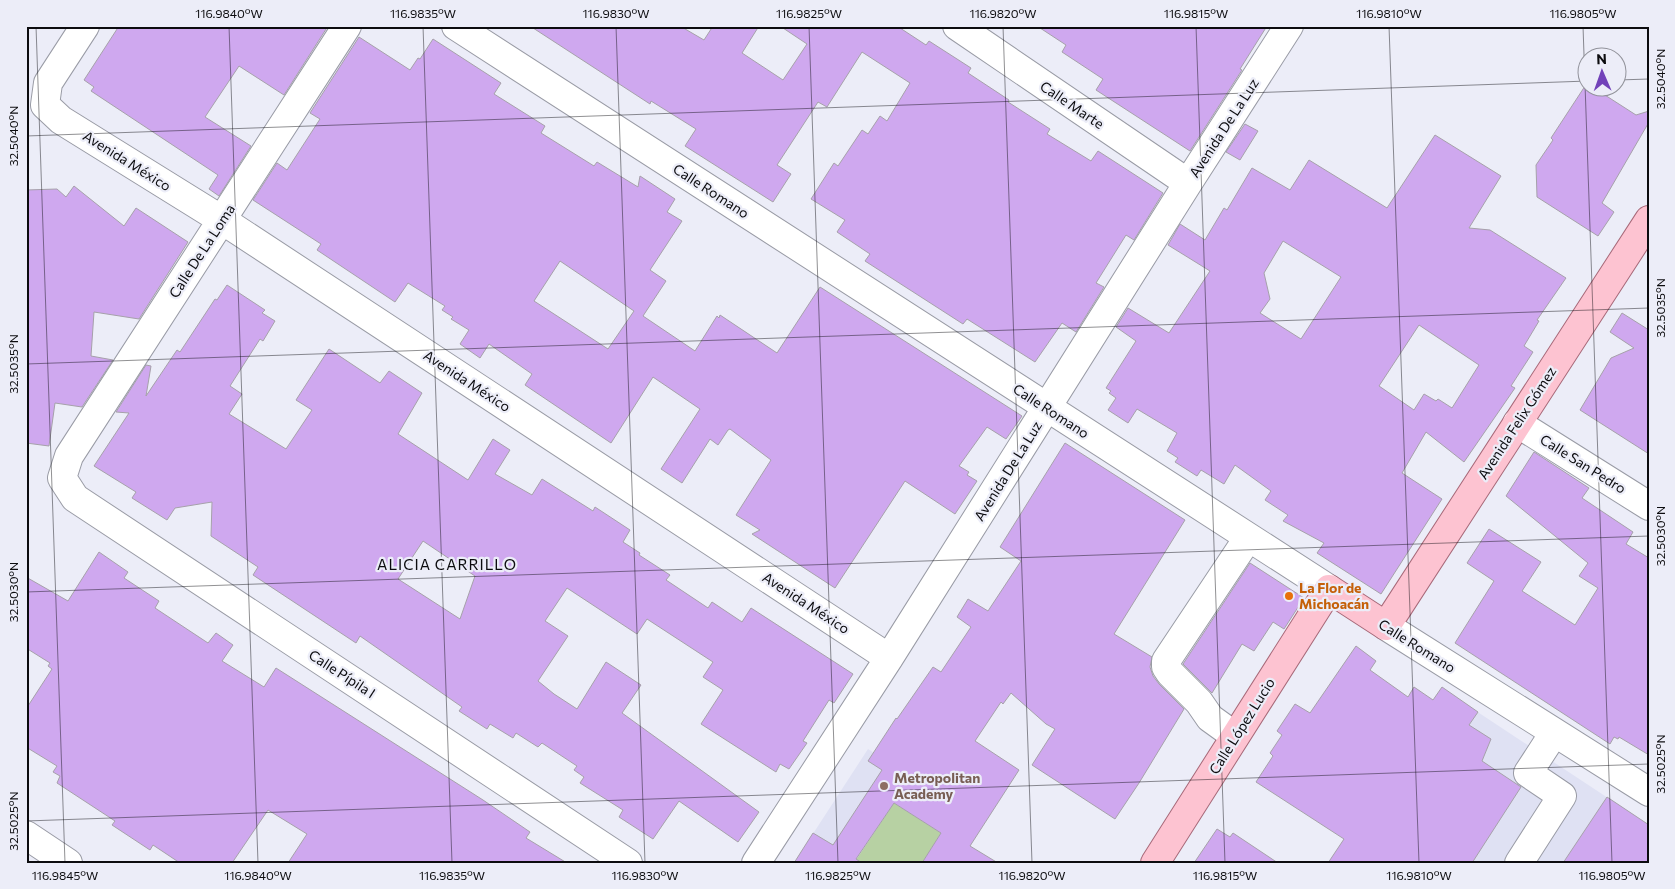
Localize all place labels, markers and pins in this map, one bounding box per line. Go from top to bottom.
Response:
place label: La Flor de Michoacán [1299,579,1369,612]
marker: La Flor de Michoacán [1283,590,1295,602]
place label: Metropolitan Academy [894,769,980,802]
marker: Metropolitan Academy [878,780,890,792]

